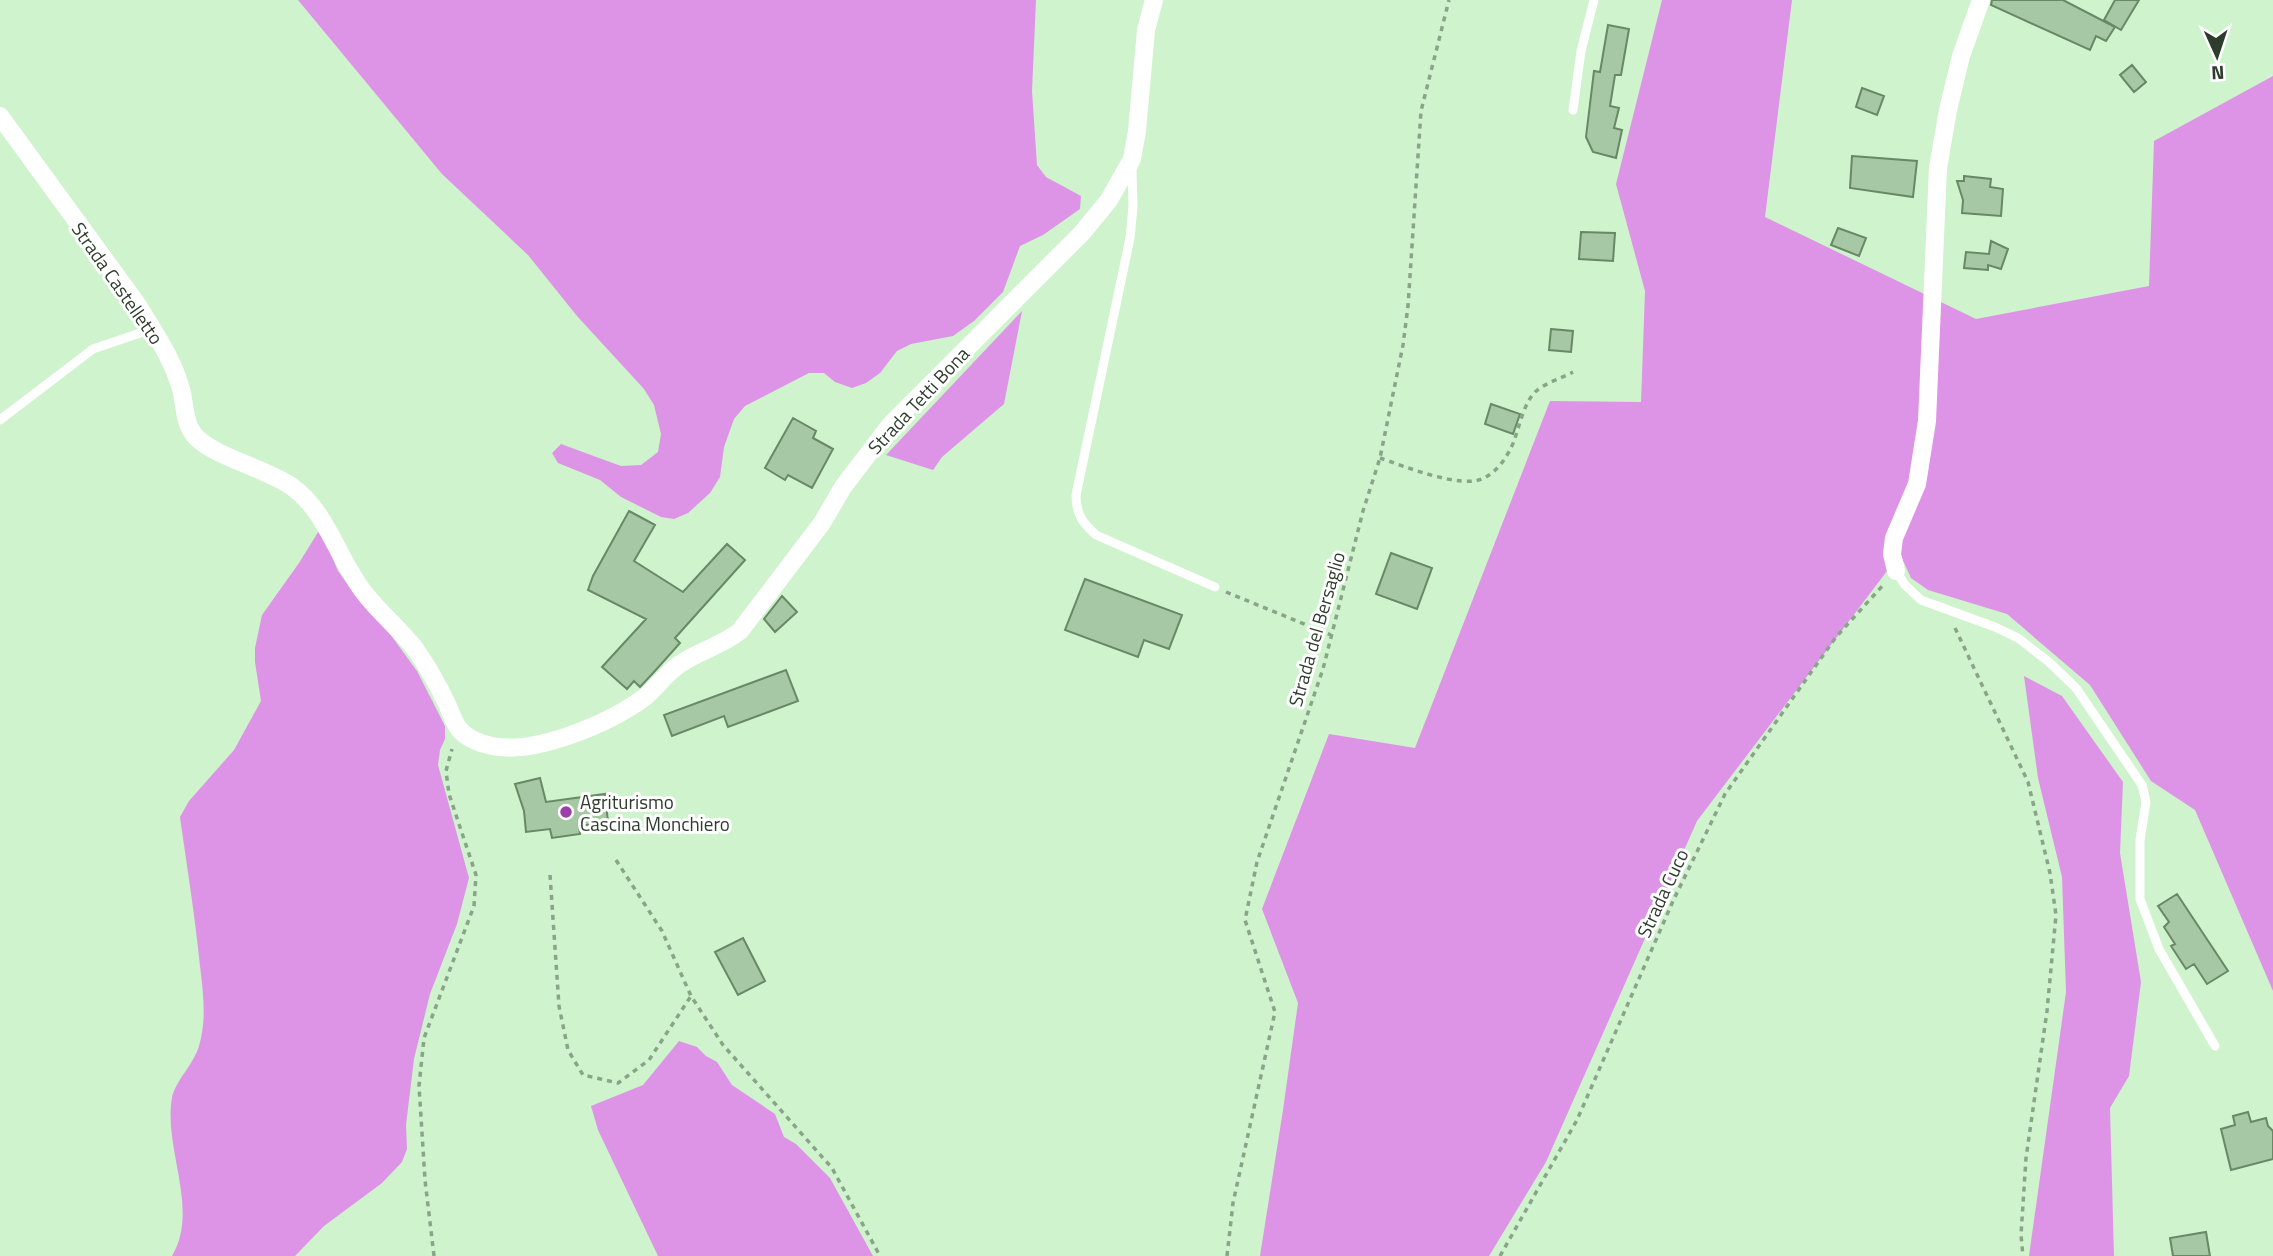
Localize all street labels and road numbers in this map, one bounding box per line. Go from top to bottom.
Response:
street label: Strada Castelletto [65,216,171,350]
street label: Strada Tetti Bona [860,339,976,460]
street label: Strada del Bersaglio [1280,548,1352,710]
street label: Strada Cuco [1629,844,1695,942]

